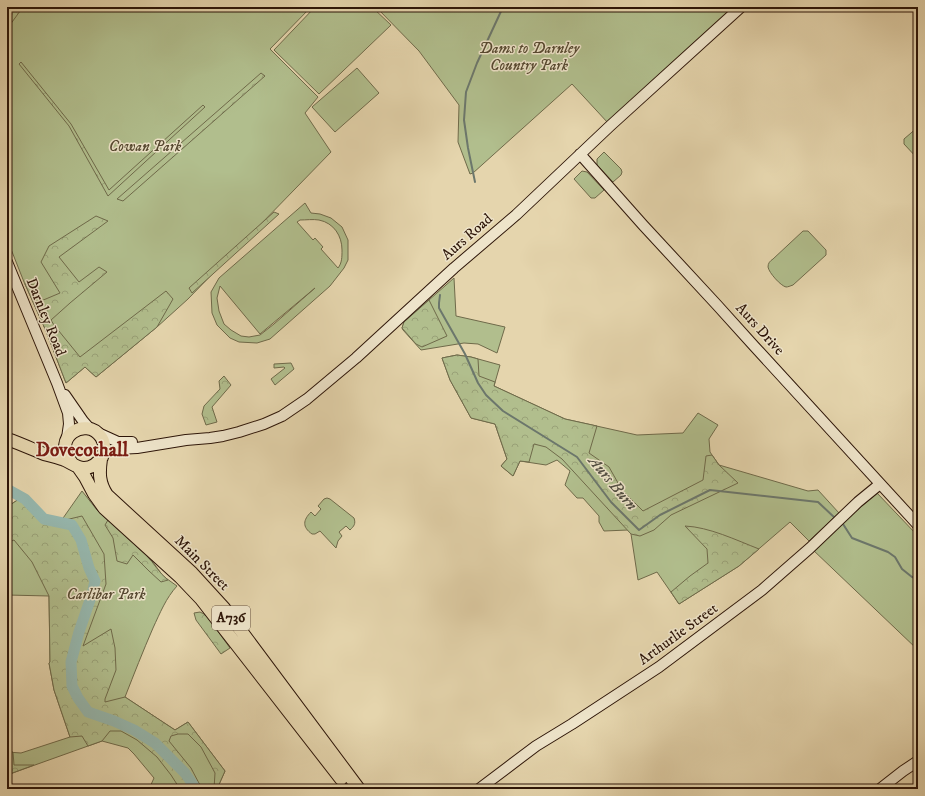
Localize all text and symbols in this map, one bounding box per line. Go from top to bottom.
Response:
park label: Dams to Darnley Country Park [479,39,580,75]
park label: Cowan Park [109,137,182,156]
street label: Aurs Road [437,209,497,264]
street label: Darnley Road [22,275,71,360]
street label: Aurs Drive [732,299,788,359]
district label: Dovecothall [36,439,129,462]
water label: Aurs Burn [583,450,642,515]
street label: Main Street [170,531,234,595]
park label: Carlibar Park [67,585,146,604]
street label: Arthurlie Street [634,599,722,669]
road number: A736 [212,606,250,630]

